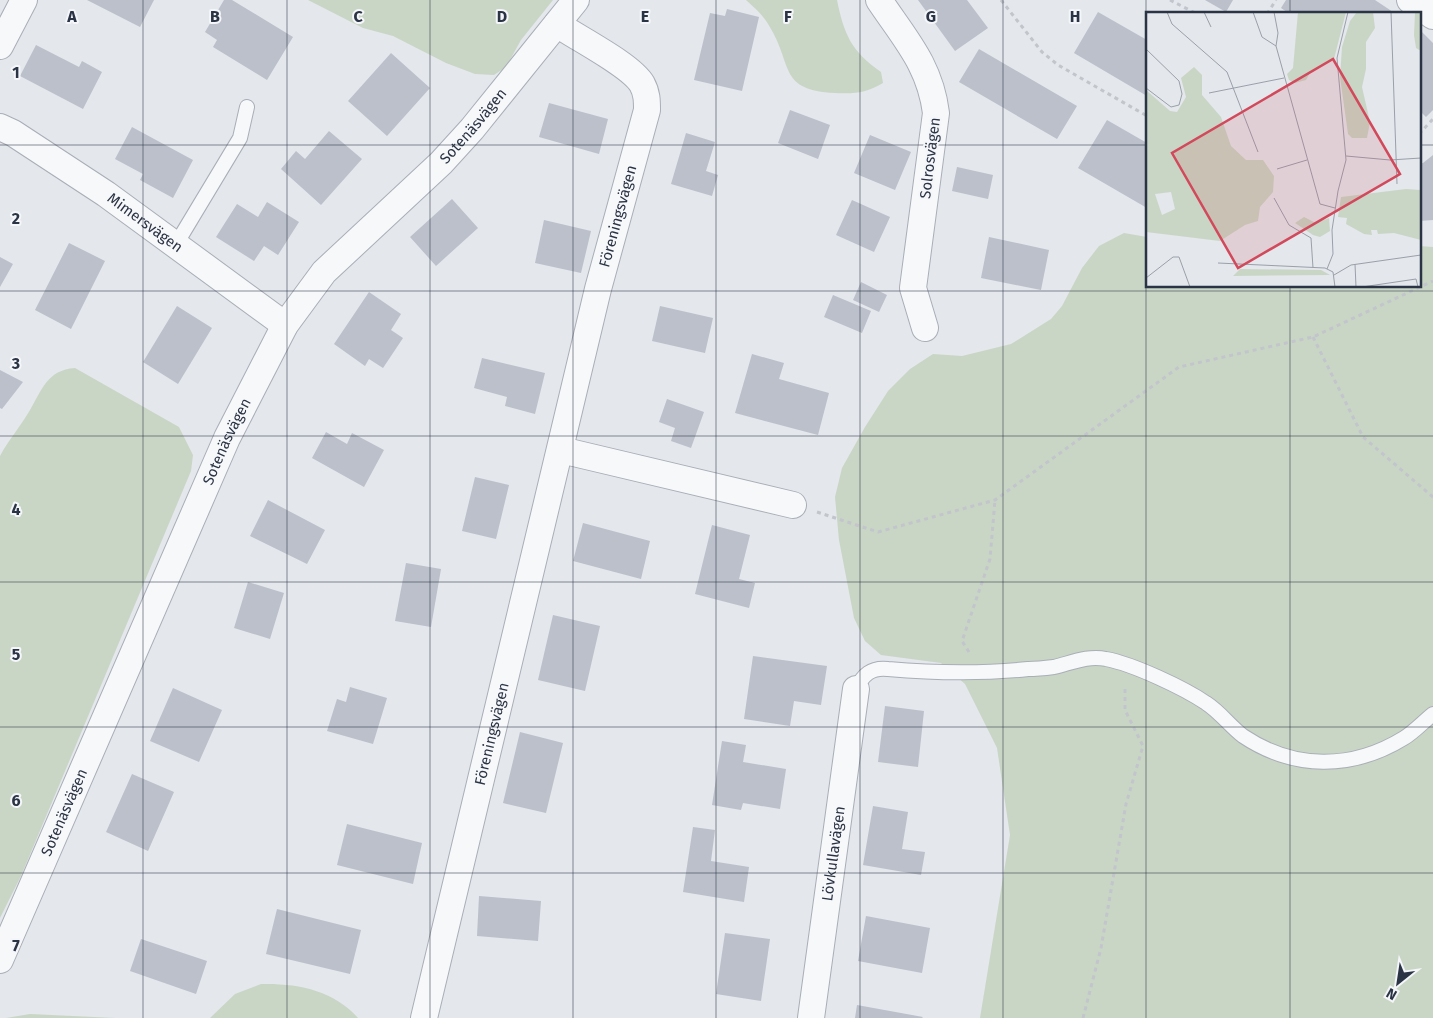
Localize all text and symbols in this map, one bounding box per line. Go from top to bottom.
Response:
text: A [66,7,77,26]
text: B [210,7,220,26]
text: C [353,7,363,26]
text: D [497,7,507,26]
text: E [641,7,649,26]
text: F [784,7,792,26]
text: G [926,7,936,26]
text: H [1070,7,1080,26]
inset map [1146,12,1420,288]
text: 1 [12,63,20,82]
street label: Sotenäsvägen [436,85,510,167]
street label: Solrosvägen [916,116,944,200]
street label: Föreningsvägen [595,163,641,269]
street label: Mimersvägen [104,189,186,256]
text: 2 [12,209,20,228]
text: 3 [11,354,20,373]
street label: Sotenäsvägen [199,395,255,487]
text: 4 [11,500,21,519]
text: 5 [12,645,21,664]
street label: Föreningsvägen [471,681,513,787]
street label: Sotenäsvägen [37,766,91,859]
text: 6 [11,791,21,810]
street label: Lövkullavägen [818,805,849,902]
text: 7 [12,936,20,955]
north arrow [1373,958,1423,1008]
text: N [1383,984,1400,1004]

